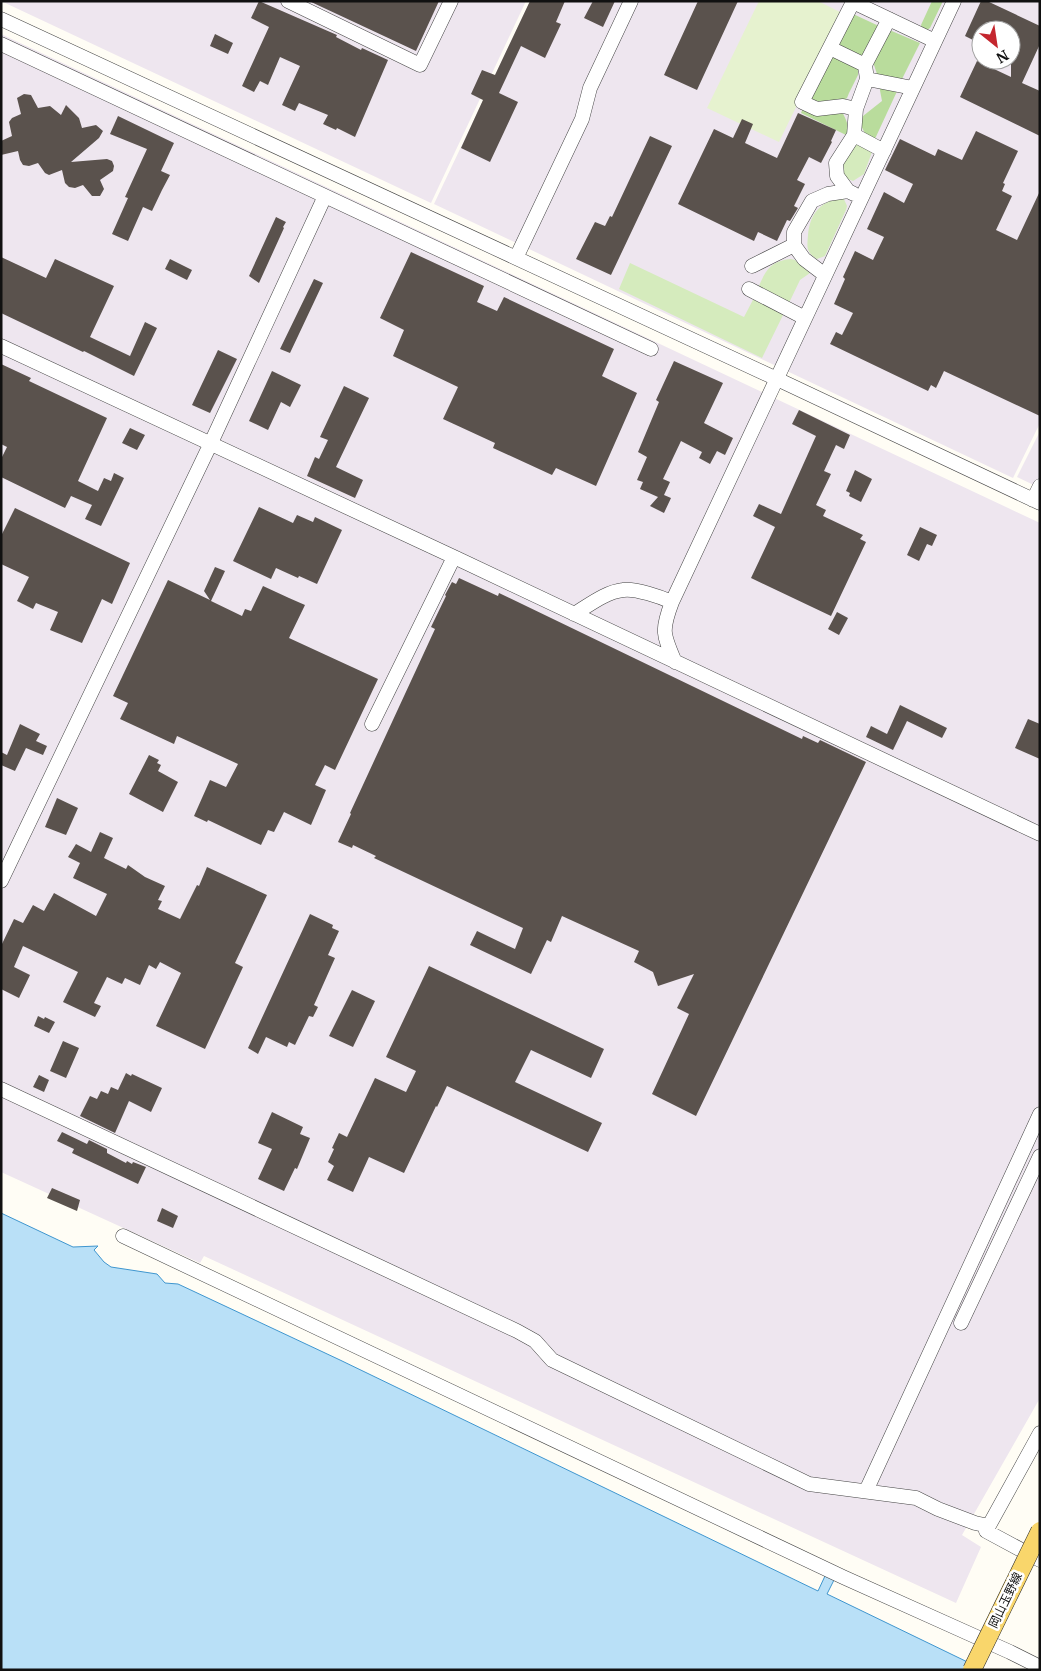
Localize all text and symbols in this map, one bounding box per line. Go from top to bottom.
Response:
north arrow [971,20,1021,70]
text: N [993,46,1012,67]
street label: 岡山玉野線 [985,1570,1025,1630]

